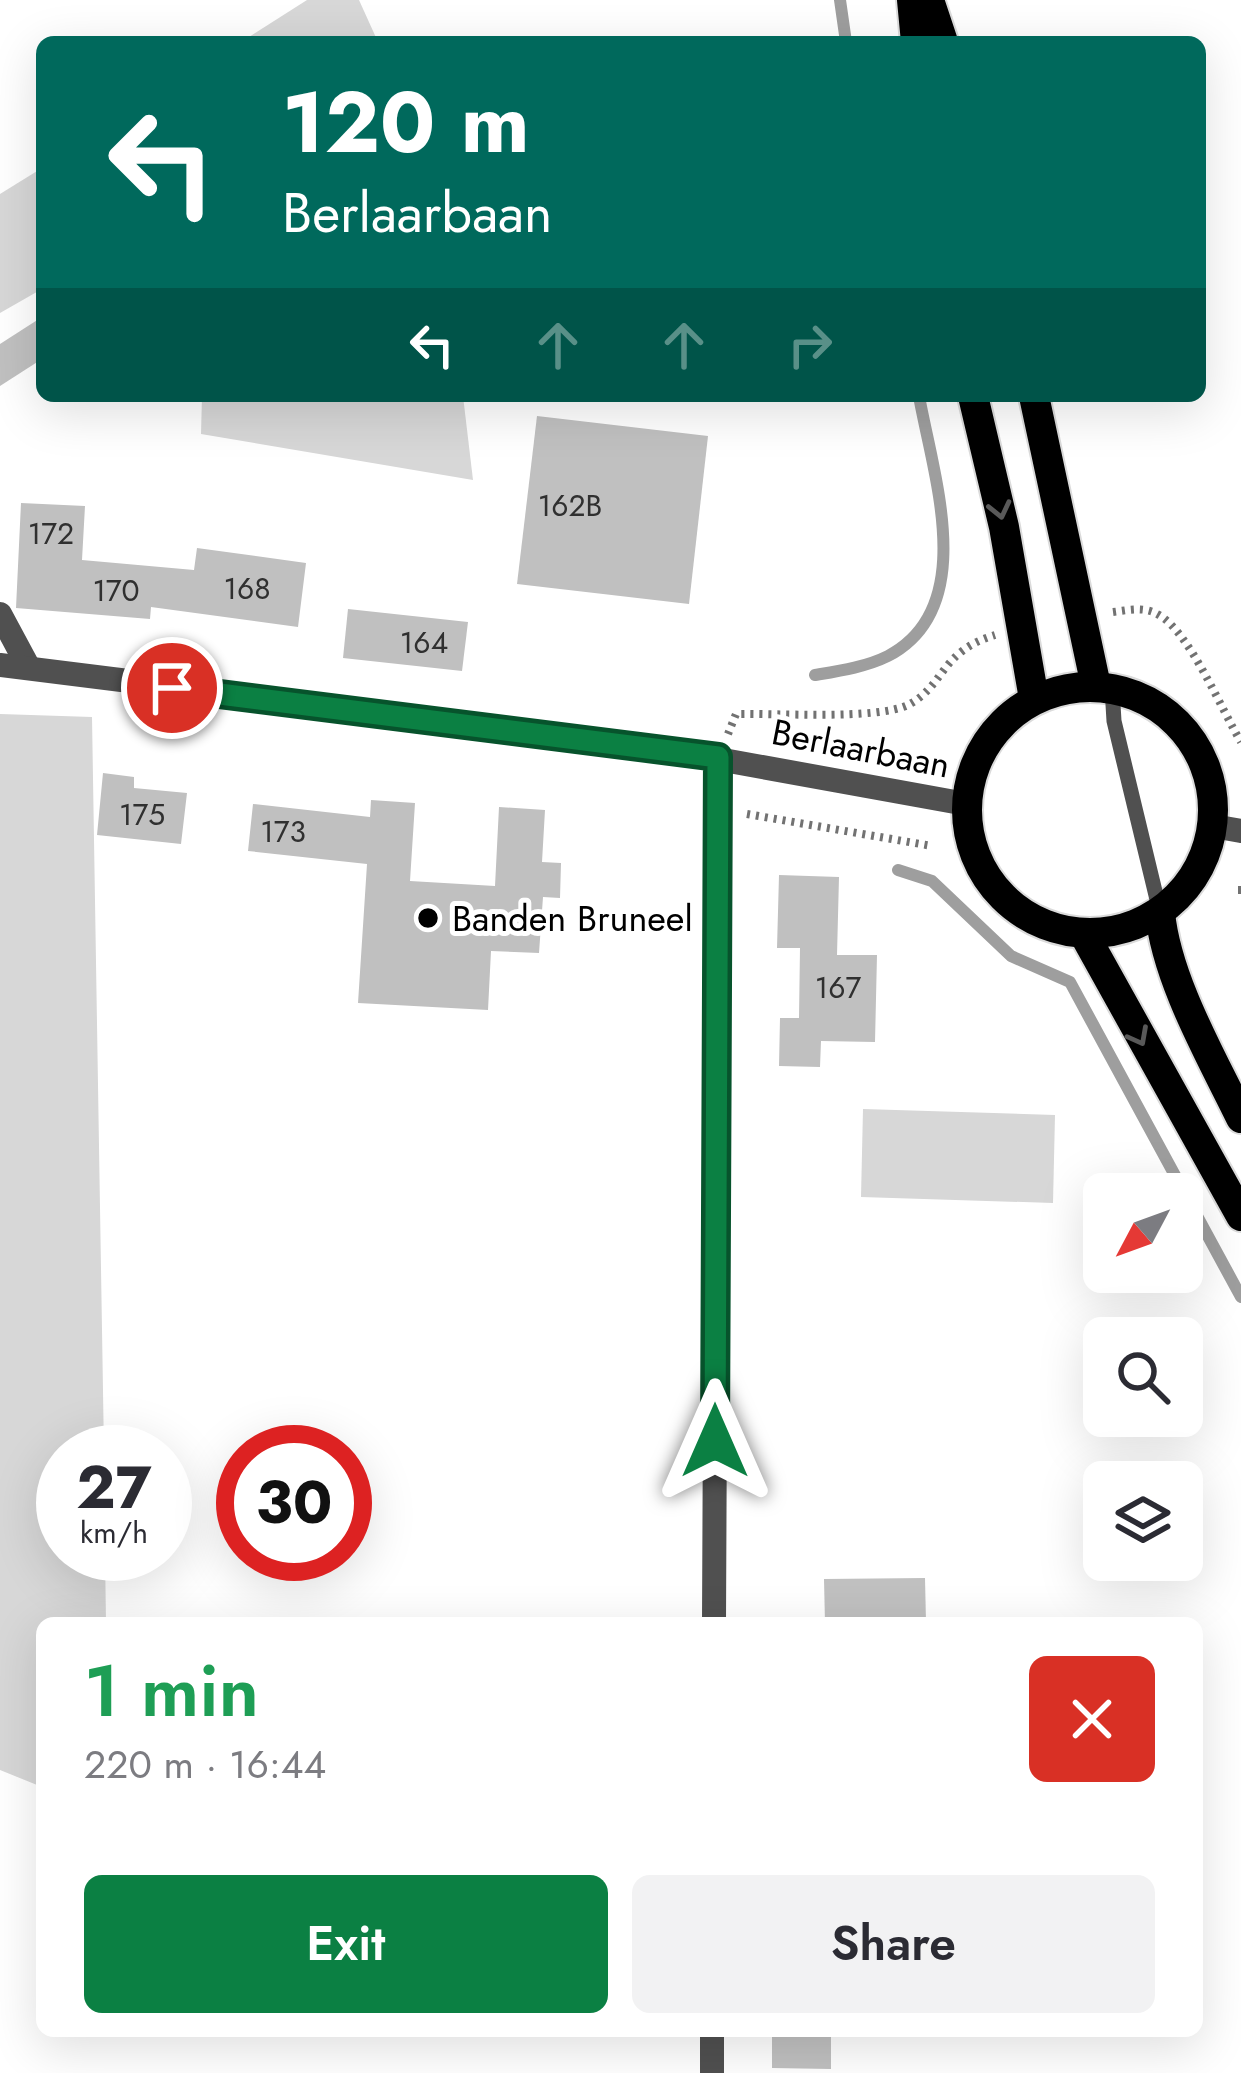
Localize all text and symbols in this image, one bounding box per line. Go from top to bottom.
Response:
text: 120 m [282,62,530,184]
icon: left [84,84,240,240]
text: Berlaarbaan [282,174,552,252]
icon: left [399,312,465,378]
icon: ahead [525,312,591,378]
icon: ahead [651,312,717,378]
icon: right [777,312,843,378]
house number: 162B [538,484,602,527]
one-way arrow [986,499,1011,519]
house number: 172 [28,512,74,555]
house number: 168 [223,567,271,610]
house number: 170 [92,569,140,612]
house number: 164 [400,621,448,664]
pin [121,637,223,739]
icon: arrive [139,655,205,721]
street label: Berlaarbaan [768,705,954,791]
house number: 175 [119,793,165,836]
house number: 173 [260,810,306,853]
place label: Banden Bruneel [452,892,693,944]
marker: Banden Bruneel [415,905,441,931]
house number: 167 [815,966,862,1009]
one-way arrow [1125,1025,1148,1046]
north arrow [1083,1173,1203,1293]
map controls [1083,1173,1203,1581]
button: search [1083,1317,1203,1437]
position arrow [652,1378,778,1504]
speed limit sign: 30 [216,1425,372,1581]
text: 27 [76,1444,152,1531]
button: layers [1083,1461,1203,1581]
text: km/h [80,1511,148,1554]
text: 1 min [84,1639,259,1743]
button: close [1029,1656,1155,1782]
text: 220 m · 16:44 [84,1736,326,1793]
button: Exit [84,1875,608,2013]
button: Share [632,1875,1155,2013]

